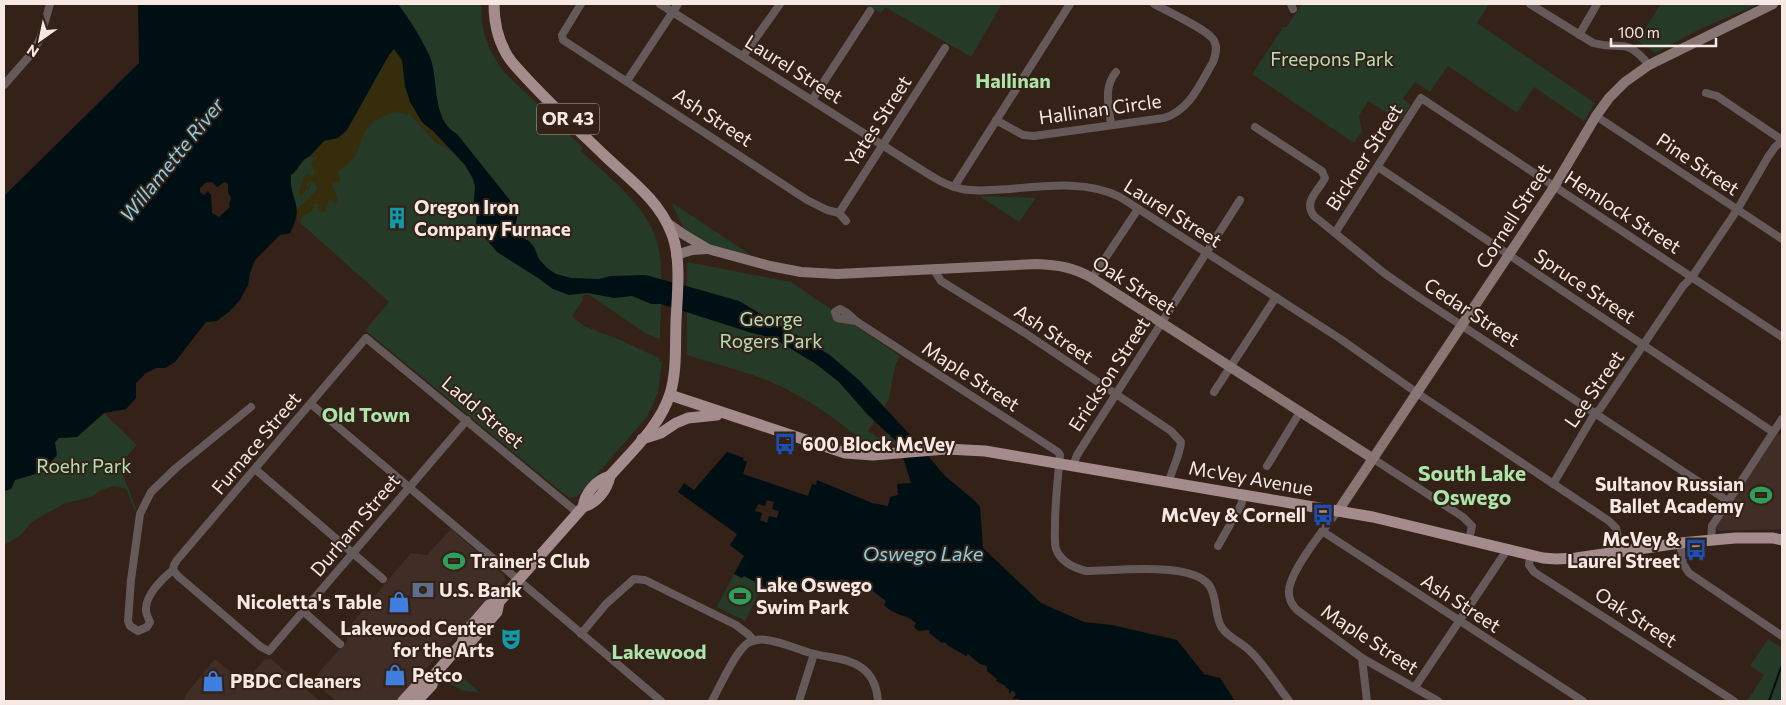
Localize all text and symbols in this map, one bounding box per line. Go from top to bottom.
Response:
north arrow [15,15,65,65]
scale bar [1611,15,1716,47]
text: 100 m [1618,23,1660,41]
street label: Laurel Street [741,29,848,108]
text: N [24,41,42,61]
park label: Freepons Park [1270,47,1394,70]
district label: Hallinan [975,68,1051,92]
street label: Yates Street [840,71,916,171]
street label: Ash Street [669,82,757,151]
street label: Hallinan Circle [1037,89,1163,128]
water label: Willamette River [114,92,229,226]
street label: Bickner Street [1321,99,1407,214]
road number: OR 43 [537,104,599,134]
street label: Pine Street [1652,127,1744,200]
street label: Cornell Street [1470,159,1555,272]
street label: Hemlock Street [1561,165,1686,258]
street label: Laurel Street [1120,173,1227,252]
place label: Oregon Iron Company Furnace [414,195,571,240]
building icon: Oregon Iron Company Furnace [384,205,410,231]
street label: Spruce Street [1530,243,1641,328]
street label: Oak Street [1089,250,1180,319]
street label: Cedar Street [1420,272,1524,351]
street label: Ash Street [1011,299,1098,368]
park label: George Rogers Park [720,307,822,352]
street label: Erickson Street [1063,312,1154,435]
street label: Maple Street [918,336,1024,416]
street label: Lee Street [1559,346,1628,431]
street label: Ladd Street [438,371,529,453]
street label: Furnace Street [206,387,305,498]
district label: Old Town [322,402,410,426]
bus stop icon: 600 Block McVey [772,431,798,457]
place label: 600 Block McVey [802,432,956,455]
park label: Roehr Park [36,454,132,477]
street label: McVey Avenue [1187,455,1315,500]
district label: South Lake Oswego [1418,460,1526,509]
street label: Durham Street [305,469,404,581]
place label: Sultanov Russian Ballet Academy [1595,472,1745,517]
sports icon: Sultanov Russian Ballet Academy [1748,482,1774,508]
bus stop icon: McVey & Cornell [1310,502,1336,528]
place label: McVey & Cornell [1161,503,1306,526]
place label: McVey & Laurel Street [1567,527,1680,572]
bus stop icon: McVey & Laurel Street [1683,537,1709,563]
water label: Oswego Lake [863,541,984,565]
sports icon: Trainer's Club [441,548,467,574]
place label: Trainer's Club [470,549,590,572]
street label: Ash Street [1417,568,1505,637]
place label: Lake Oswego Swim Park [756,573,872,618]
bank icon: U.S. Bank [410,577,436,603]
place label: U.S. Bank [439,578,522,601]
street label: Oak Street [1591,582,1682,652]
sports icon: Lake Oswego Swim Park [727,583,753,609]
shop icon: Nicoletta's Table [386,589,412,615]
place label: Nicoletta's Table [237,590,382,613]
street label: Maple Street [1317,599,1423,679]
place label: Lakewood Center for the Arts [340,616,494,661]
theatre icon: Lakewood Center for the Arts [498,626,524,652]
district label: Lakewood [611,639,707,663]
shop icon: Petco [382,662,408,688]
place label: Petco [412,663,463,686]
shop icon: PBDC Cleaners [200,668,226,694]
place label: PBDC Cleaners [230,669,361,692]

